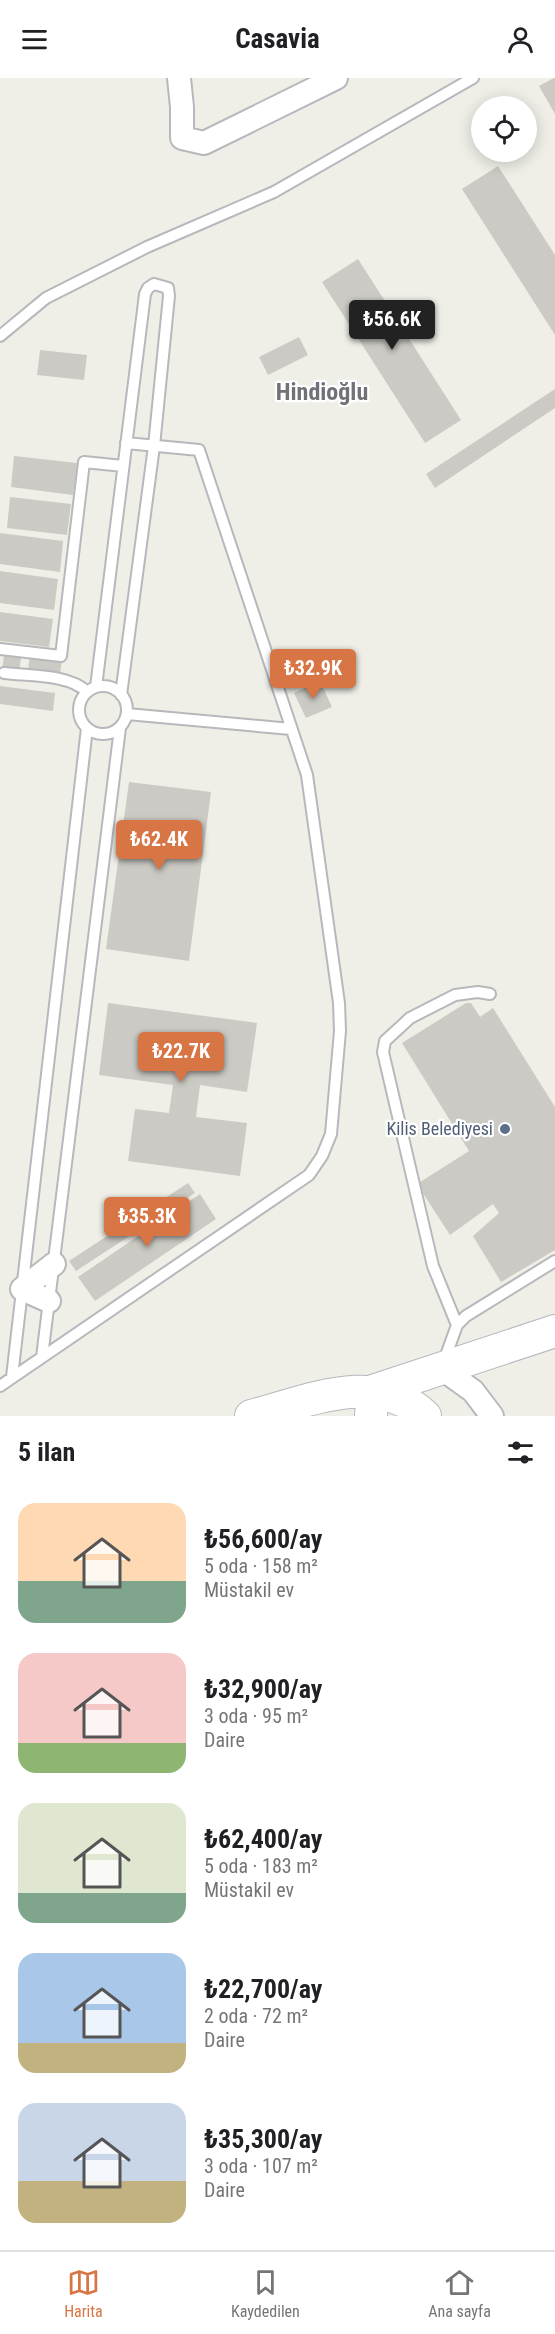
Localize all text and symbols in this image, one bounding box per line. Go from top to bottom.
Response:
icon: menu [18,23,51,56]
text: Casavia [235,23,320,55]
icon: person [504,23,537,56]
map controls [471,96,537,162]
button: locate [471,96,537,162]
pin: ₺56.6K [343,300,441,351]
text: ₺56.6K [363,307,421,331]
district label: Hindioğlu [276,378,368,406]
pin: ₺32.9K [264,649,362,700]
text: ₺32.9K [284,656,342,680]
pin: ₺62.4K [110,820,208,871]
text: ₺62.4K [130,827,188,851]
pin: ₺22.7K [132,1032,230,1083]
text: ₺22.7K [152,1039,210,1063]
place label: Kilis Belediyesi [386,1118,493,1139]
marker: Kilis Belediyesi [498,1122,512,1136]
pin: ₺35.3K [98,1197,196,1248]
text: ₺35.3K [118,1204,176,1228]
icon: filters [504,1436,537,1469]
text: 5 ilan [18,1437,75,1467]
text: ₺56,600/ay [204,1524,322,1554]
icon: home [66,1527,138,1599]
text: 5 oda · 158 m² [204,1554,318,1578]
text: Müstakil ev [204,1578,294,1602]
text: ₺32,900/ay [204,1674,322,1704]
icon: home [66,1677,138,1749]
text: 3 oda · 95 m² [204,1704,308,1728]
text: Daire [204,1728,245,1752]
text: ₺62,400/ay [204,1824,322,1854]
icon: home [66,1827,138,1899]
text: 5 oda · 183 m² [204,1854,318,1878]
text: Müstakil ev [204,1878,294,1902]
text: ₺22,700/ay [204,1974,322,2004]
icon: home [66,1977,138,2049]
text: 2 oda · 72 m² [204,2004,308,2028]
text: Daire [204,2028,245,2052]
text: ₺35,300/ay [204,2124,322,2154]
icon: home [66,2127,138,2199]
text: 3 oda · 107 m² [204,2154,318,2178]
text: Daire [204,2178,245,2202]
tab: Harita [64,2266,103,2321]
tab: Kaydedilen [231,2266,300,2321]
tab: Ana sayfa [428,2266,491,2321]

